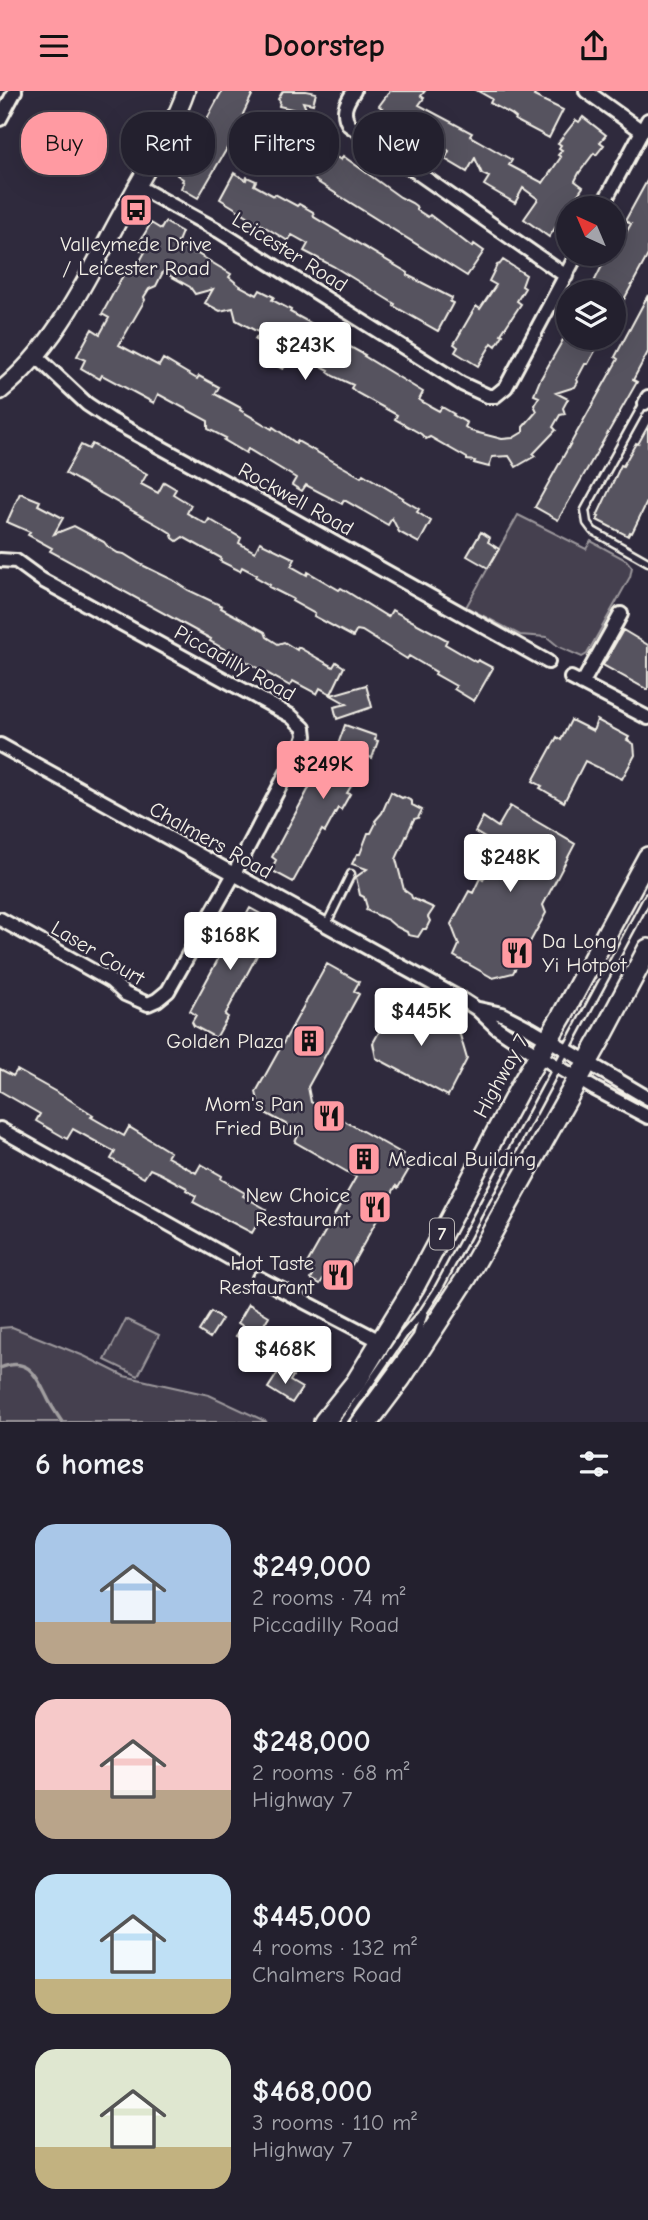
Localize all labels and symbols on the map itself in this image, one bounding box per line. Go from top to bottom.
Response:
bus stop icon: Valleymede Drive / Leicester Road [117,191,155,229]
north arrow [556,196,626,266]
street label: Leicester Road [228,207,352,297]
place label: Valleymede Drive / Leicester Road [60,232,212,280]
pin: $243K [256,323,354,382]
street label: Rockwell Road [234,457,358,541]
street label: Piccadilly Road [170,620,300,706]
pin: $249K [274,741,372,801]
street label: Chalmers Road [145,796,277,884]
pin: $248K [461,835,559,894]
pin: $168K [181,913,279,972]
street label: Laser Court [47,916,150,991]
place label: Da Long Yi Hotpot [542,929,627,977]
restaurant icon: Da Long Yi Hotpot [498,934,536,972]
pin: $445K [372,989,470,1048]
building icon: Golden Plaza [290,1022,328,1060]
place label: Golden Plaza [166,1029,284,1053]
street label: Highway 7 [468,1030,534,1122]
place label: Mom's Pan Fried Bun [205,1092,304,1140]
restaurant icon: Mom's Pan Fried Bun [310,1097,348,1135]
building icon: Medical Building [345,1140,383,1178]
place label: Medical Building [388,1147,536,1171]
place label: New Choice Restaurant [245,1183,351,1231]
restaurant icon: New Choice Restaurant [356,1188,394,1226]
road number: 7 [430,1219,454,1249]
place label: Hot Taste Restaurant [219,1251,315,1299]
restaurant icon: Hot Taste Restaurant [319,1256,357,1294]
pin: $468K [236,1327,334,1386]

